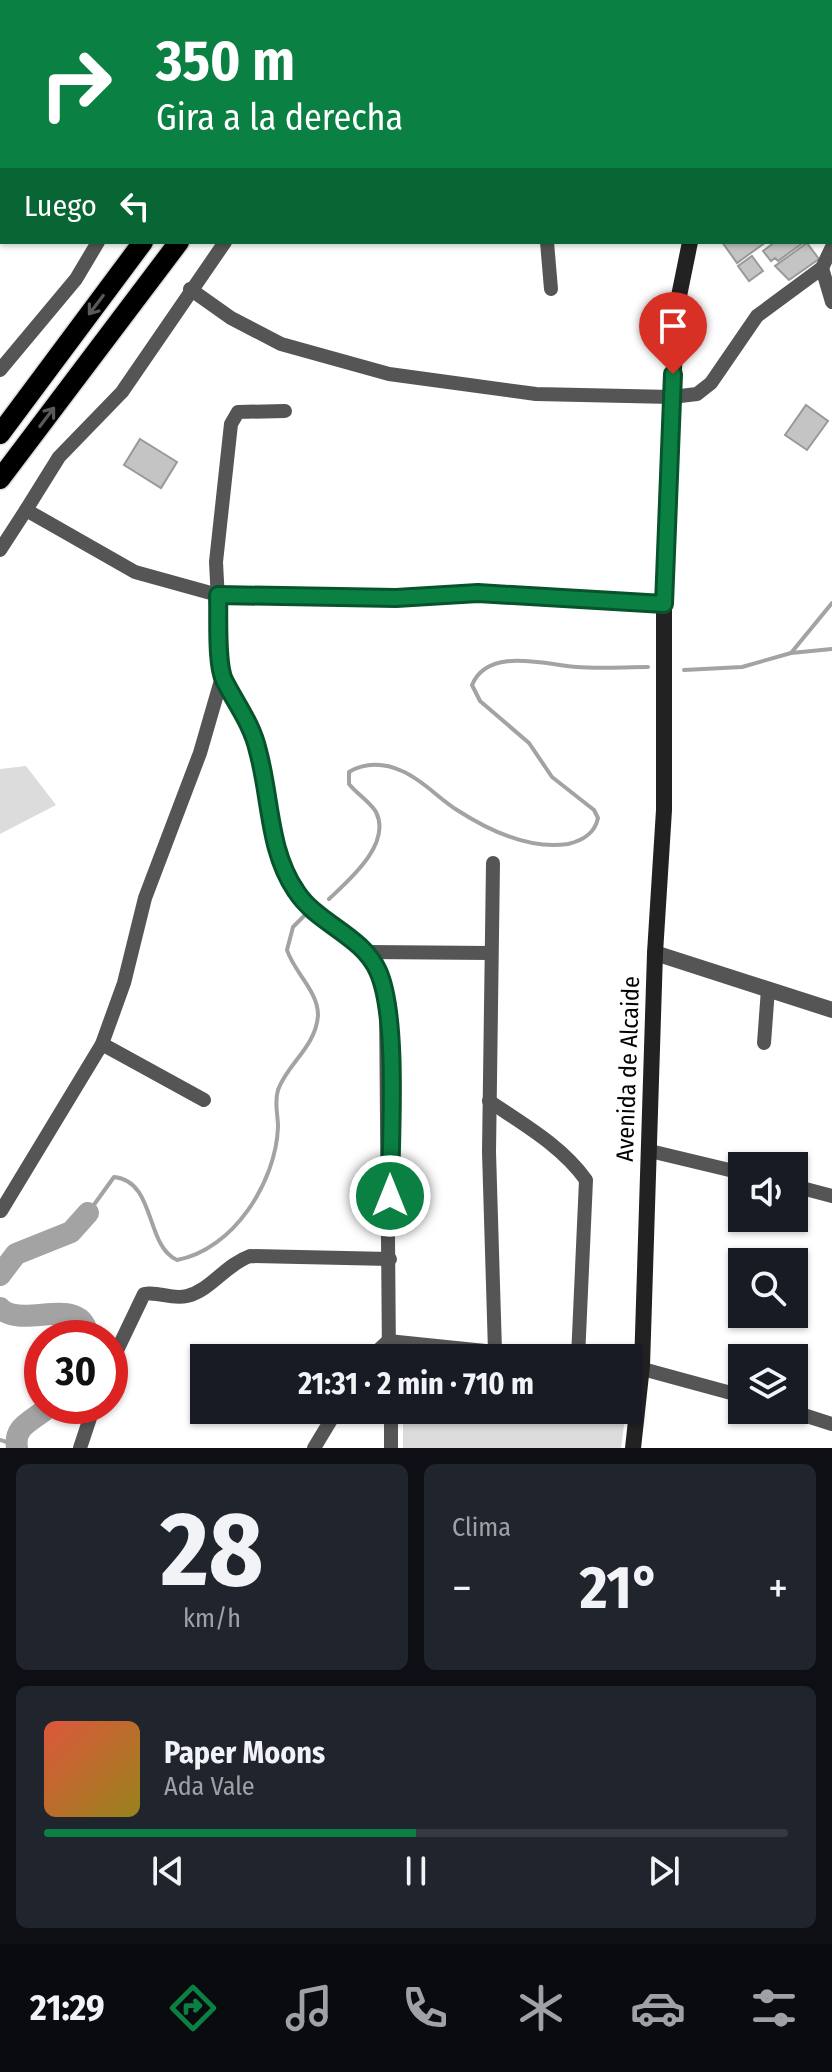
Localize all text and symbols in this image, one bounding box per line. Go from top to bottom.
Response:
text: 350 m [156,28,295,95]
icon: right [24,32,128,136]
text: Gira a la derecha [156,96,403,140]
icon: left [113,184,157,228]
text: Luego [24,188,97,224]
pin [639,292,707,374]
one-way arrow [88,293,105,315]
icon: arrive [651,304,695,348]
one-way arrow [39,407,56,429]
street label: Avenida de Alcaide [611,976,645,1162]
map controls [728,1152,808,1424]
button: sound [728,1152,808,1232]
position arrow [348,1154,432,1238]
button: search [728,1248,808,1328]
speed limit sign: 30 [24,1320,128,1424]
button: layers [728,1344,808,1424]
text: 21:31 · 2 min · 710 m [298,1366,534,1402]
text: 28 [160,1488,264,1613]
text: Clima [452,1512,511,1543]
text: 21° [580,1552,660,1624]
text: − [452,1562,472,1615]
text: + [768,1562,788,1615]
text: km/h [183,1603,241,1634]
text: Paper Moons [164,1735,325,1771]
text: Ada Vale [164,1771,255,1802]
icon: previous [146,1849,190,1893]
icon: pause [394,1849,438,1893]
icon: next [642,1849,686,1893]
icon: directions [165,1980,221,2036]
icon: music [281,1980,337,2036]
icon: phone [397,1980,453,2036]
icon: climate [513,1980,569,2036]
icon: car [630,1980,686,2036]
icon: filters [746,1980,802,2036]
text: 21:29 [30,1986,105,2030]

